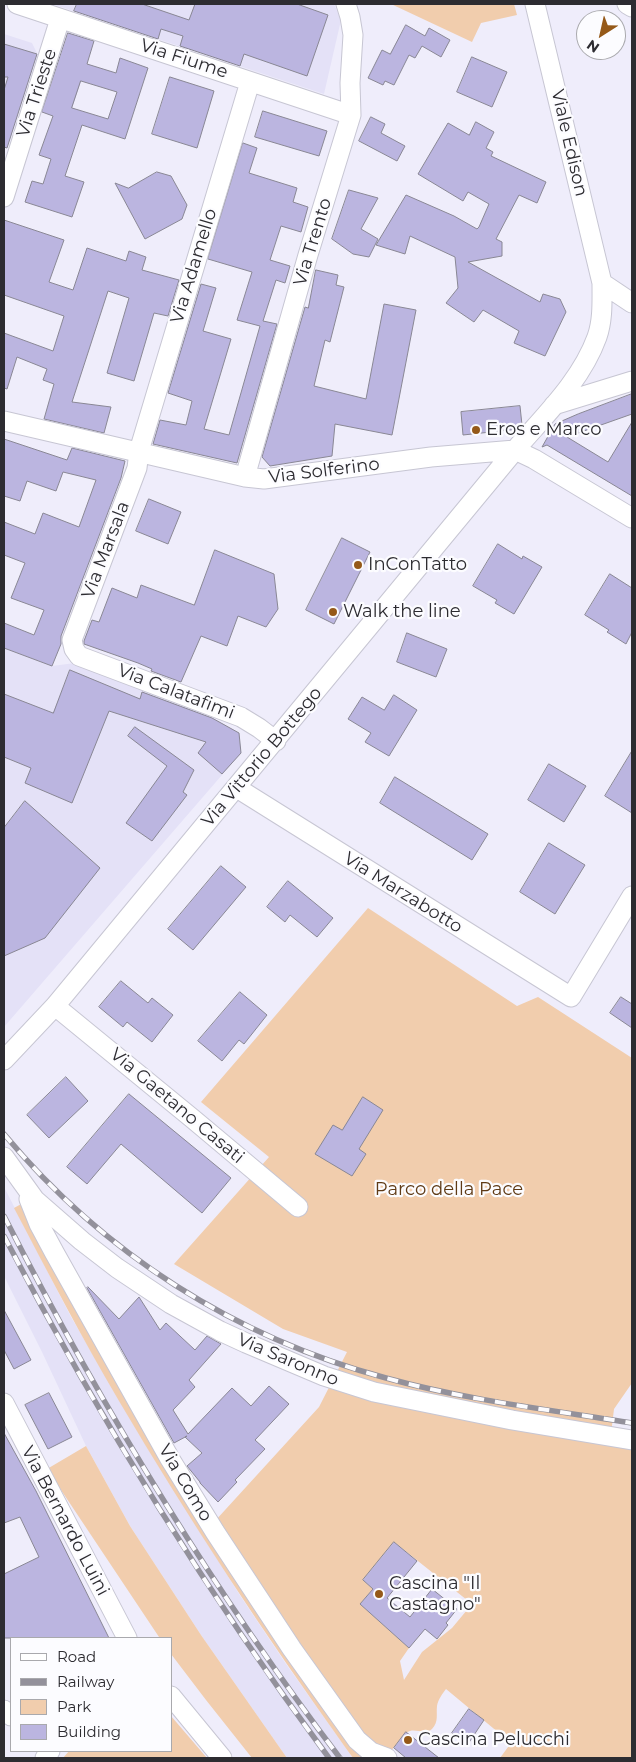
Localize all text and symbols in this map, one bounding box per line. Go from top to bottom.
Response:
north arrow [576,10,626,60]
street label: Via Fiume [138,35,230,83]
text: N [583,36,603,57]
street label: Via Trieste [13,46,61,140]
street label: Viale Edison [546,87,592,199]
street label: Via Trento [289,195,337,289]
street label: Via Adamello [166,206,222,326]
place label: Eros e Marco [486,419,601,441]
marker: Eros e Marco [470,424,482,436]
street label: Via Solferino [267,453,381,489]
street label: Via Marsala [78,498,134,602]
place label: InConTatto [368,554,467,576]
marker: InConTatto [352,559,364,571]
place label: Walk the line [343,601,461,623]
marker: Walk the line [327,606,339,618]
street label: Via Calatafimi [114,660,238,724]
street label: Via Vittorio Bottego [197,683,327,831]
street label: Via Marzabotto [340,848,466,938]
street label: Via Gaetano Casati [106,1044,248,1168]
park label: Parco della Pace [375,1179,523,1201]
street label: Via Saronno [234,1329,342,1391]
street label: Via Como [153,1440,217,1526]
street label: Via Bernardo Luini [16,1442,114,1600]
place label: Cascina "Il Castagno" [389,1573,481,1616]
marker: Cascina "Il Castagno" [373,1588,385,1600]
legend [10,1637,172,1752]
text: Road [57,1647,96,1666]
text: Railway [57,1672,114,1691]
text: Park [57,1697,91,1716]
text: Building [57,1722,121,1741]
place label: Cascina Pelucchi [418,1729,570,1751]
marker: Cascina Pelucchi [402,1734,414,1746]

